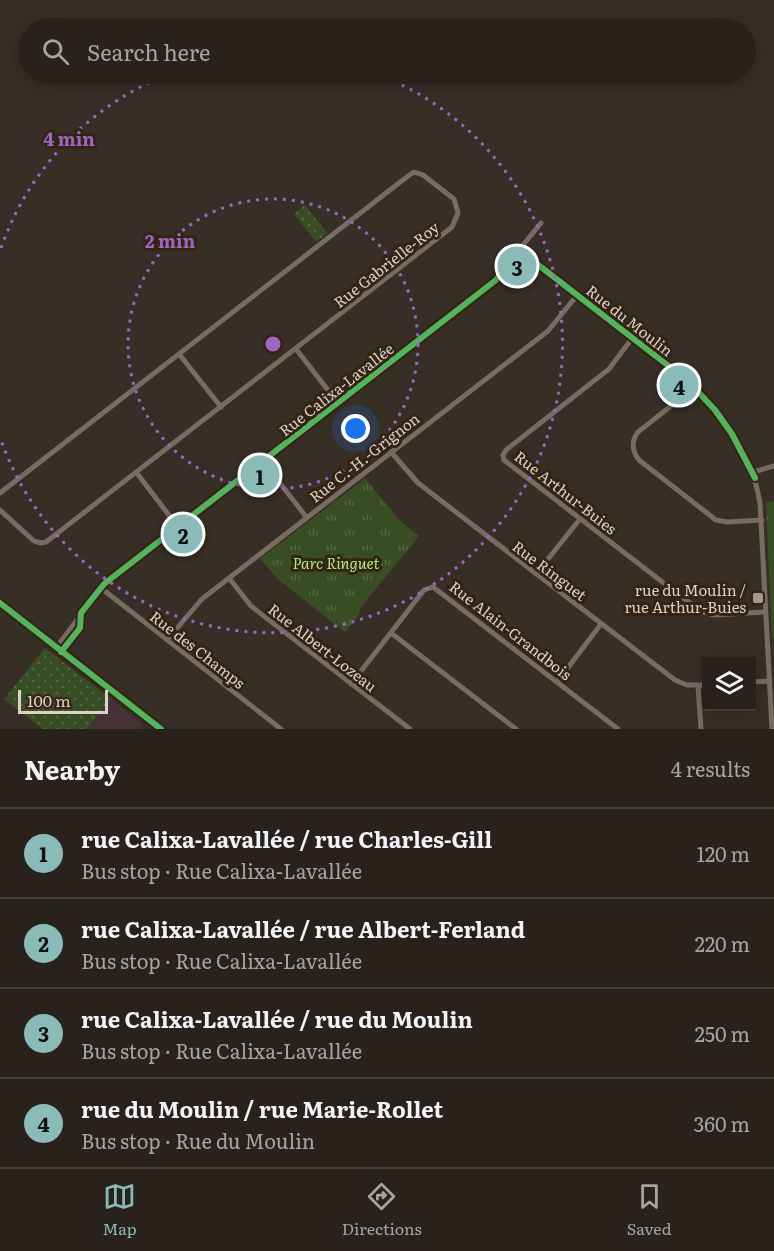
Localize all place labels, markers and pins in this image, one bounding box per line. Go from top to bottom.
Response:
pin: 3 [498,244,536,288]
centre of rings [263,334,283,354]
pin: 4 [660,362,698,408]
pin: 1 [240,452,280,498]
pin: 2 [164,512,202,556]
place label: rue du Moulin / rue Arthur-Buies [625,578,747,618]
marker: rue du Moulin / rue Arthur-Buies [751,591,765,605]

